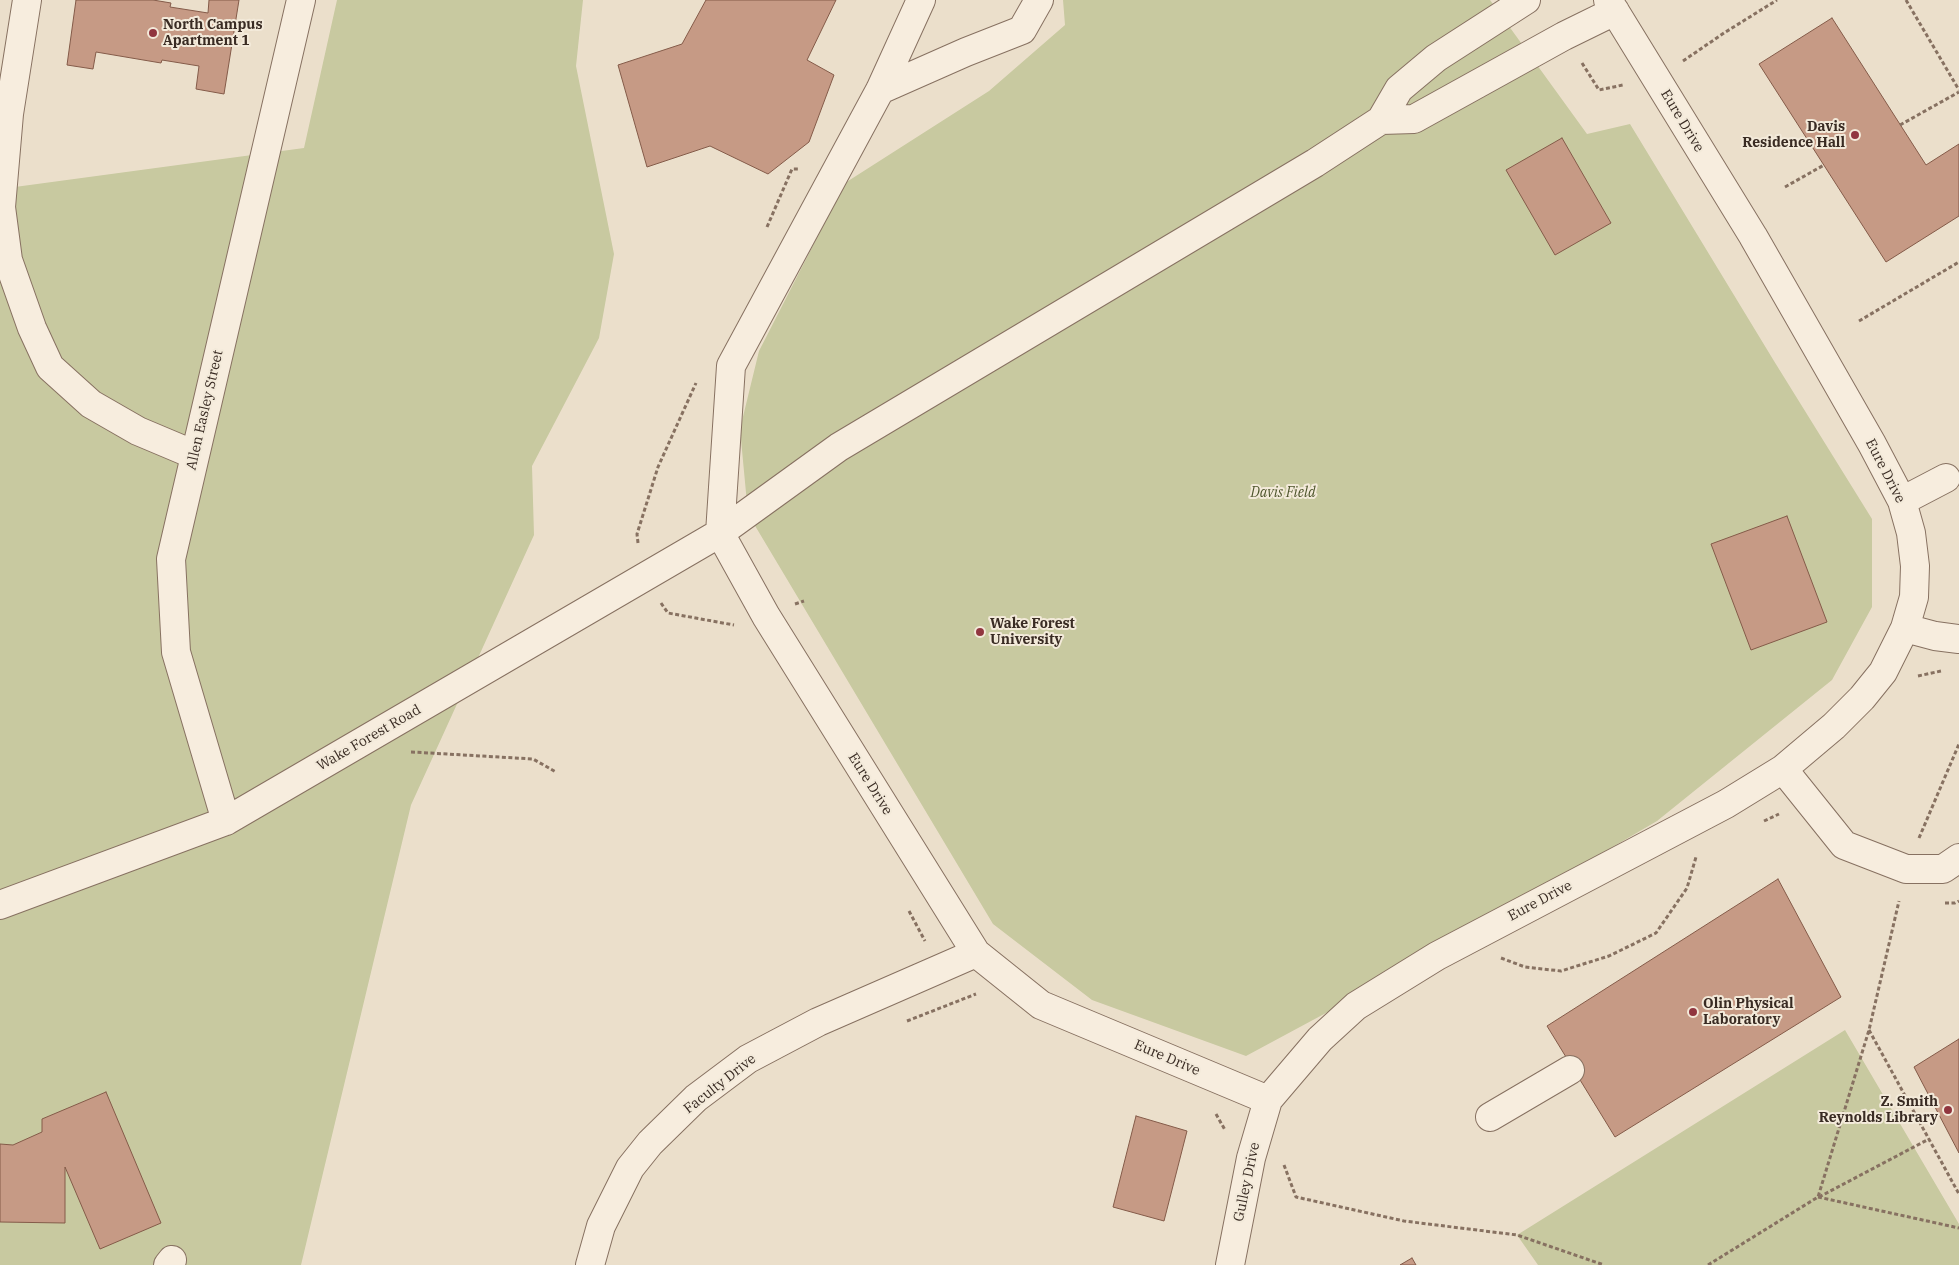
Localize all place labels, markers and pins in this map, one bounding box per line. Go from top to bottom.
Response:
place label: North Campus Apartment 1 [163,17,262,49]
marker: North Campus Apartment 1 [147,27,159,39]
place label: Davis Residence Hall [1742,119,1845,152]
marker: Davis Residence Hall [1849,129,1861,141]
place label: Wake Forest University [990,616,1075,648]
marker: Wake Forest University [974,626,986,638]
place label: Olin Physical Laboratory [1703,996,1794,1028]
marker: Olin Physical Laboratory [1687,1006,1699,1018]
place label: Z. Smith Reynolds Library [1819,1094,1938,1126]
marker: Z. Smith Reynolds Library [1942,1104,1954,1116]

